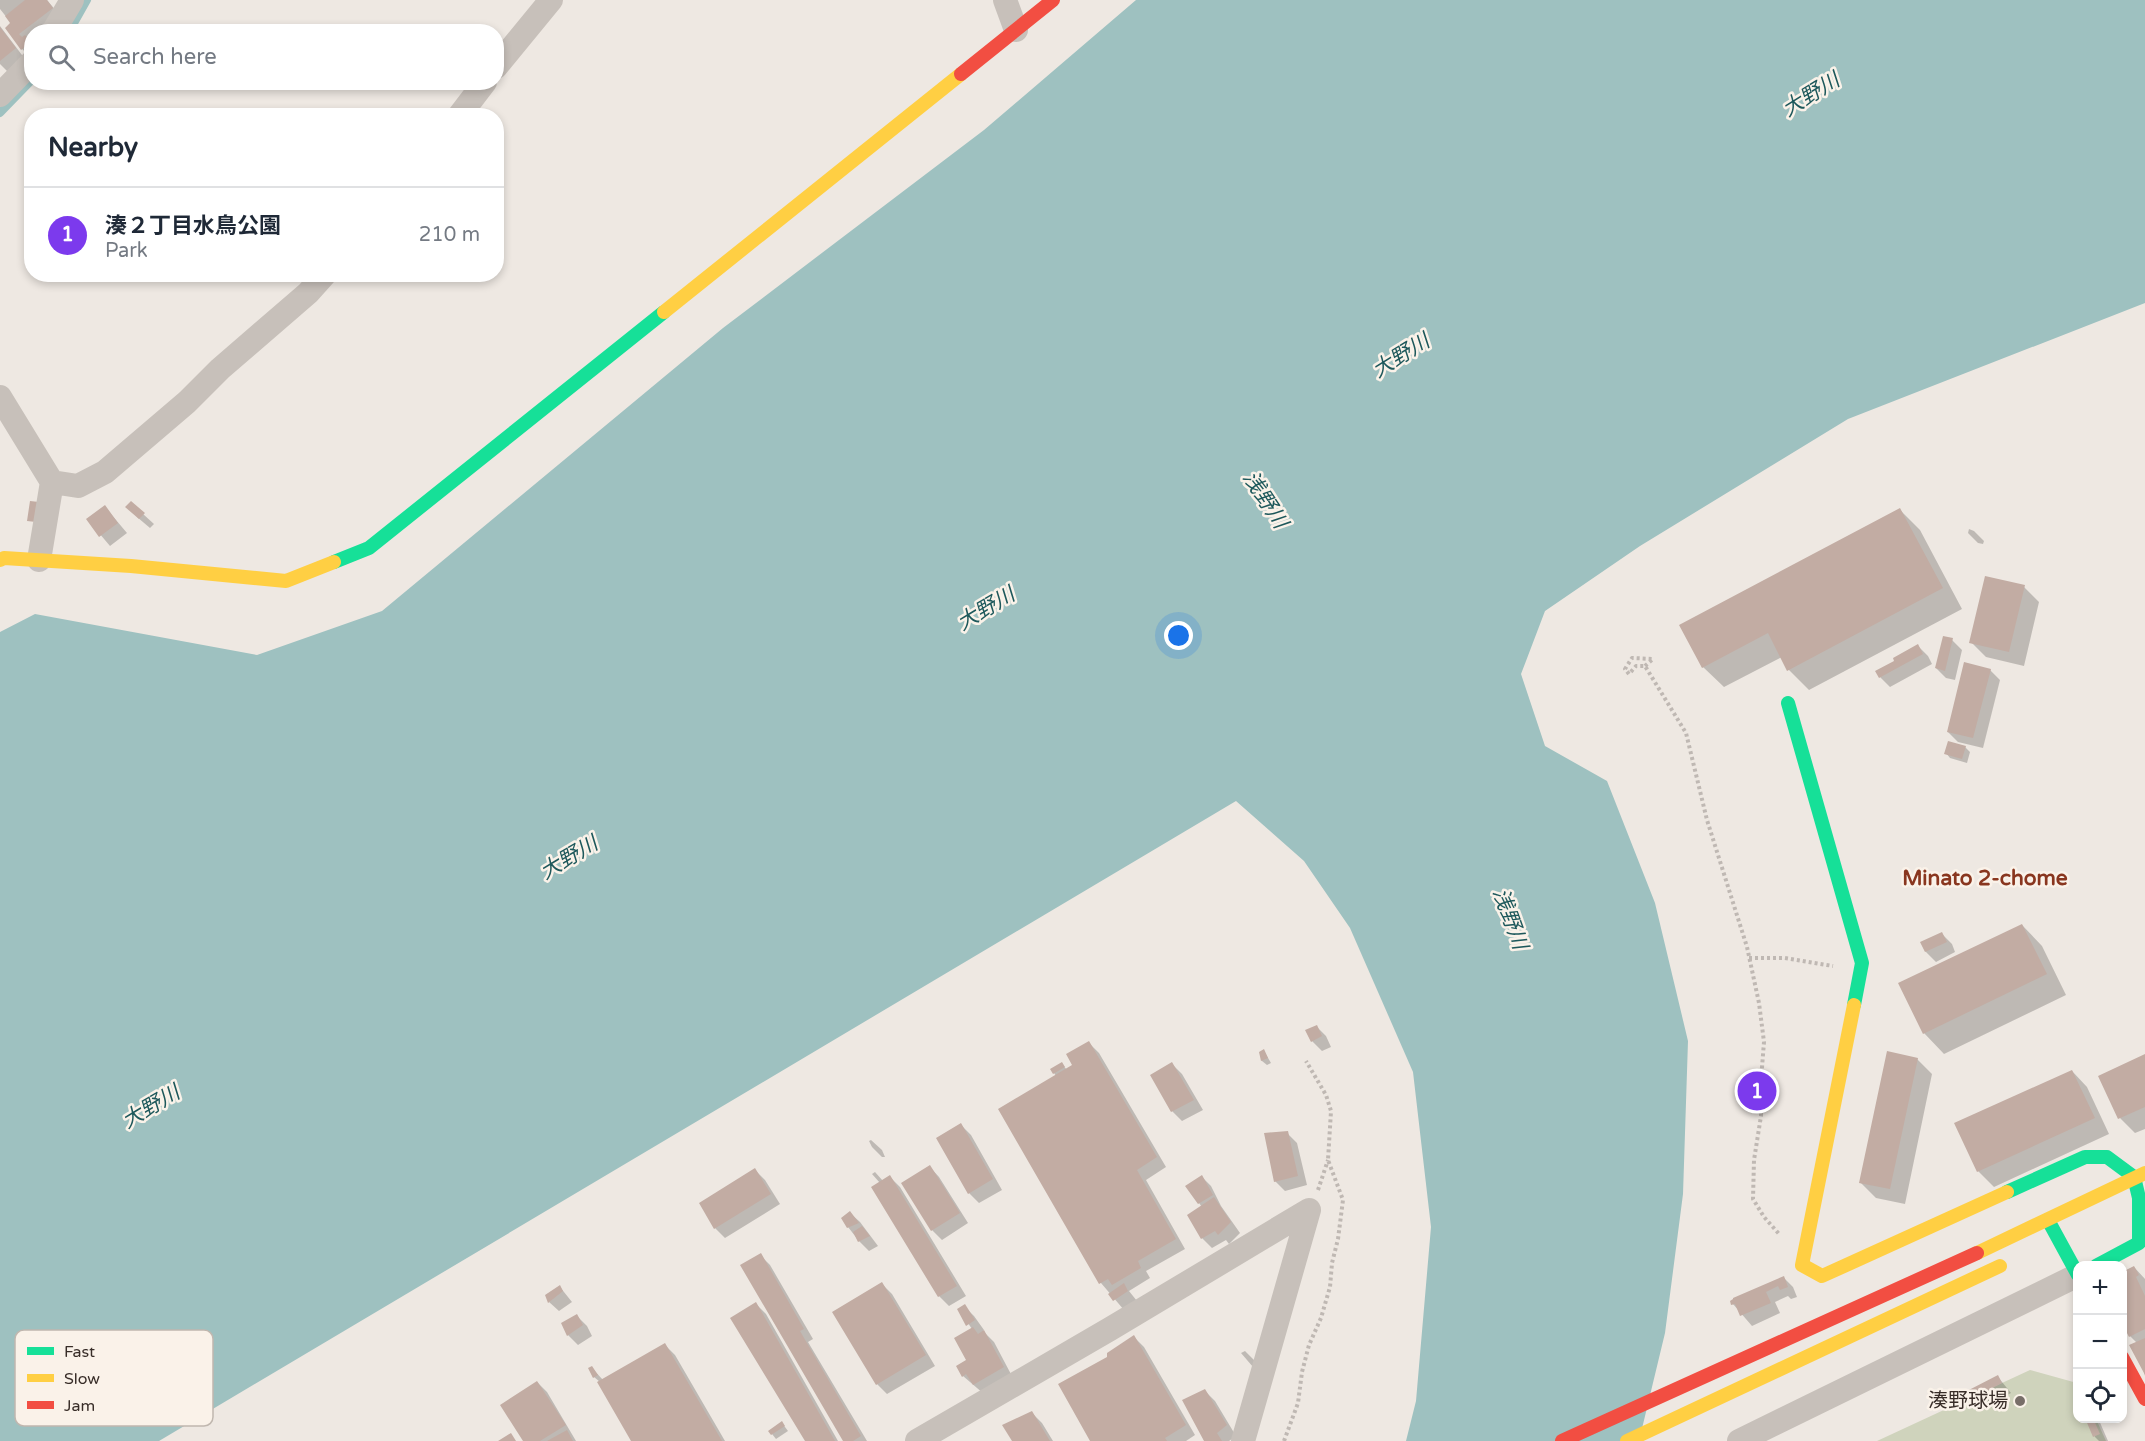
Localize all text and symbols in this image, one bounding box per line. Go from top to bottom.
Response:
search box [24,24,504,90]
icon: search [45,41,78,74]
text: Search here [93,44,217,70]
water label: 大野川 [1778,67,1846,122]
text: Nearby [48,132,138,163]
text: 湊２丁目水鳥公園 [105,213,281,239]
text: 1 [61,223,74,247]
text: 210 m [419,223,480,247]
text: Park [105,239,148,263]
water label: 大野川 [1368,328,1436,383]
water label: 浅野川 [1237,467,1294,535]
water label: 大野川 [953,581,1021,636]
your location [1164,621,1193,650]
water label: 大野川 [536,830,604,885]
district label: Minato 2-chome [1902,866,2068,891]
water label: 浅野川 [1487,885,1533,955]
pin: 1 [1738,1068,1776,1114]
water label: 大野川 [118,1079,186,1134]
map controls [2073,1261,2127,1423]
button: + [2073,1261,2127,1315]
button: − [2073,1315,2127,1369]
legend [15,1330,213,1426]
text: Fast [64,1342,95,1362]
text: Slow [64,1369,100,1389]
button: locate [2073,1369,2127,1423]
place label: 湊野球場 [1928,1389,2008,1413]
marker: 湊野球場 [2013,1394,2027,1408]
text: Jam [64,1396,95,1416]

